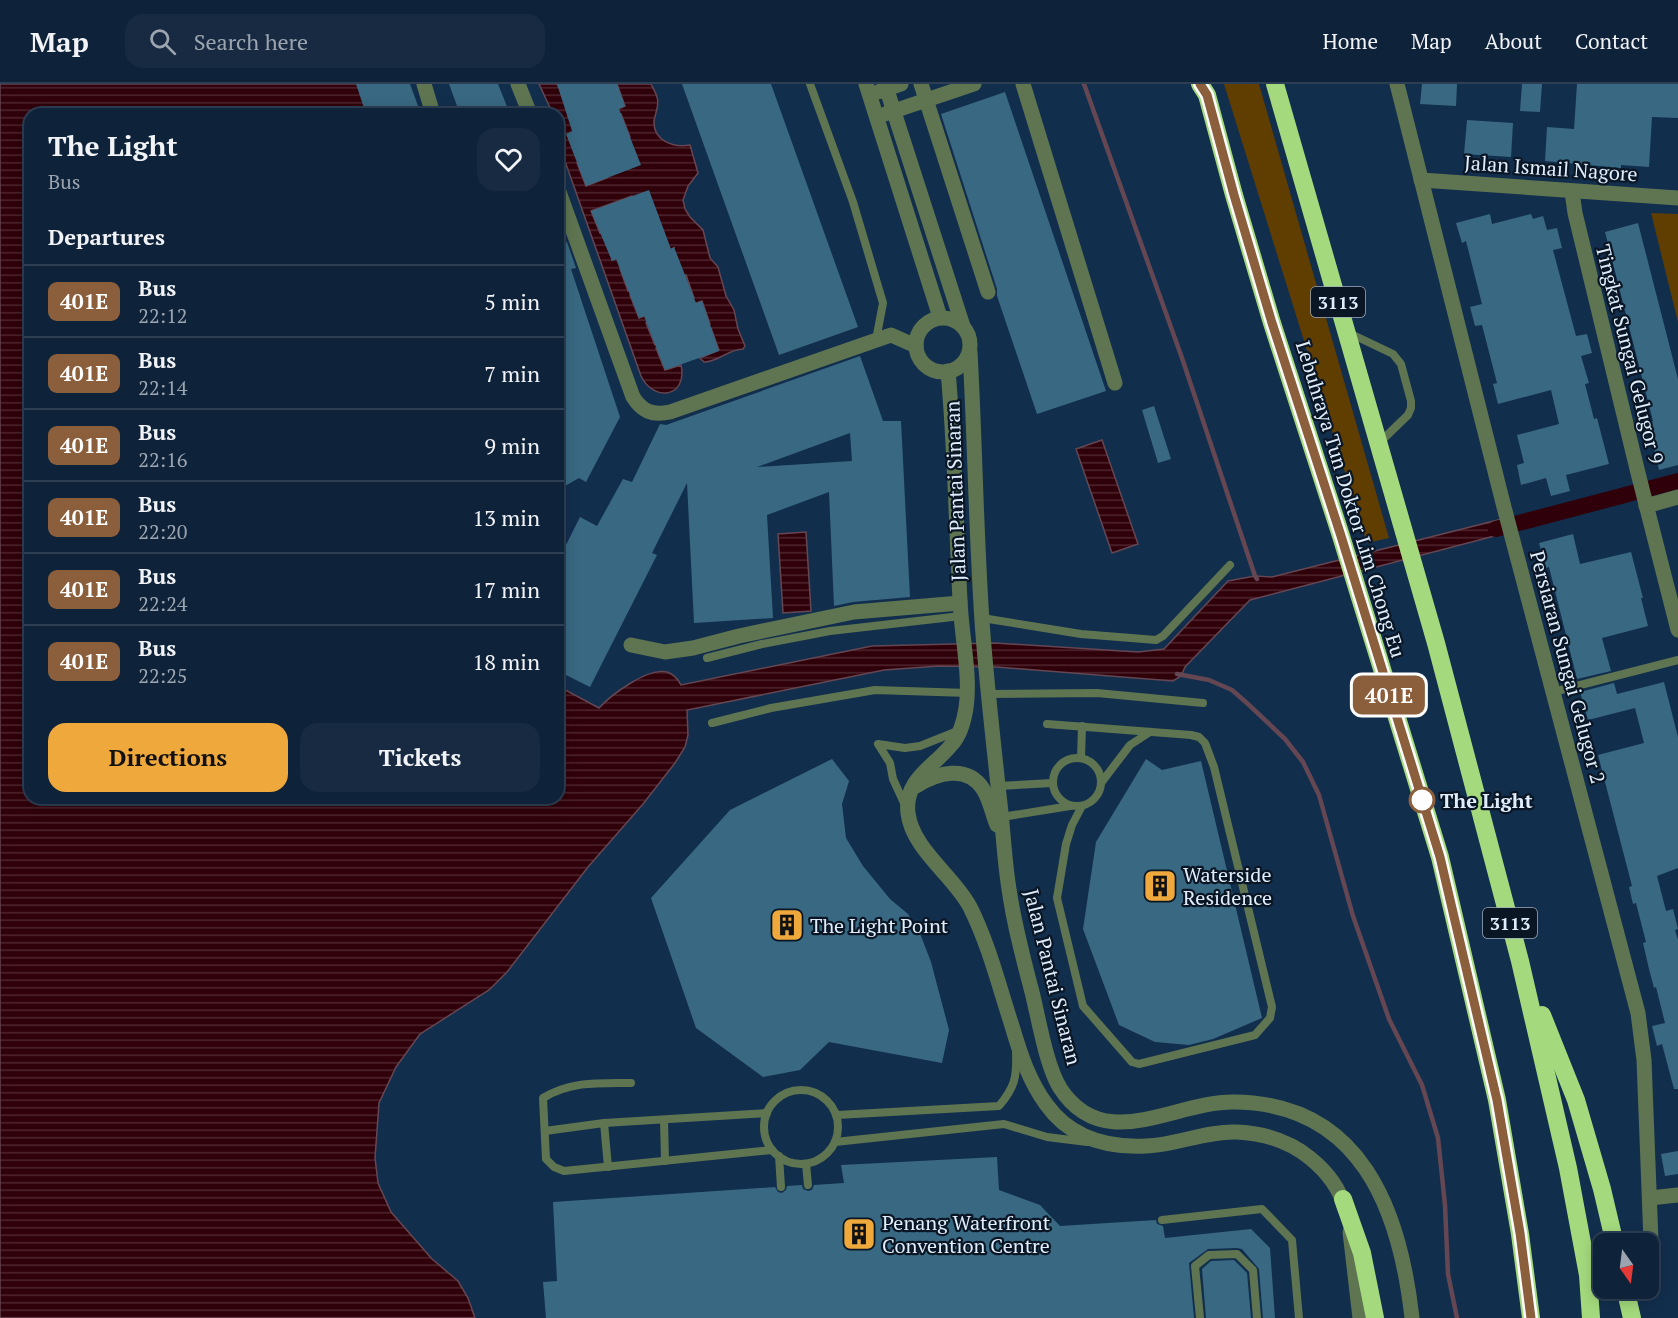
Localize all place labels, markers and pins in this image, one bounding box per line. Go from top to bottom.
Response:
marker: The Light [1409,787,1435,813]
place label: The Light [1440,787,1533,814]
place label: Waterside Residence [1183,861,1272,911]
building icon: Waterside Residence [1142,868,1178,904]
building icon: The Light Point [769,907,805,943]
place label: The Light Point [810,912,949,939]
place label: Penang Waterfront Convention Centre [882,1209,1051,1259]
building icon: Penang Waterfront Convention Centre [841,1216,877,1252]

